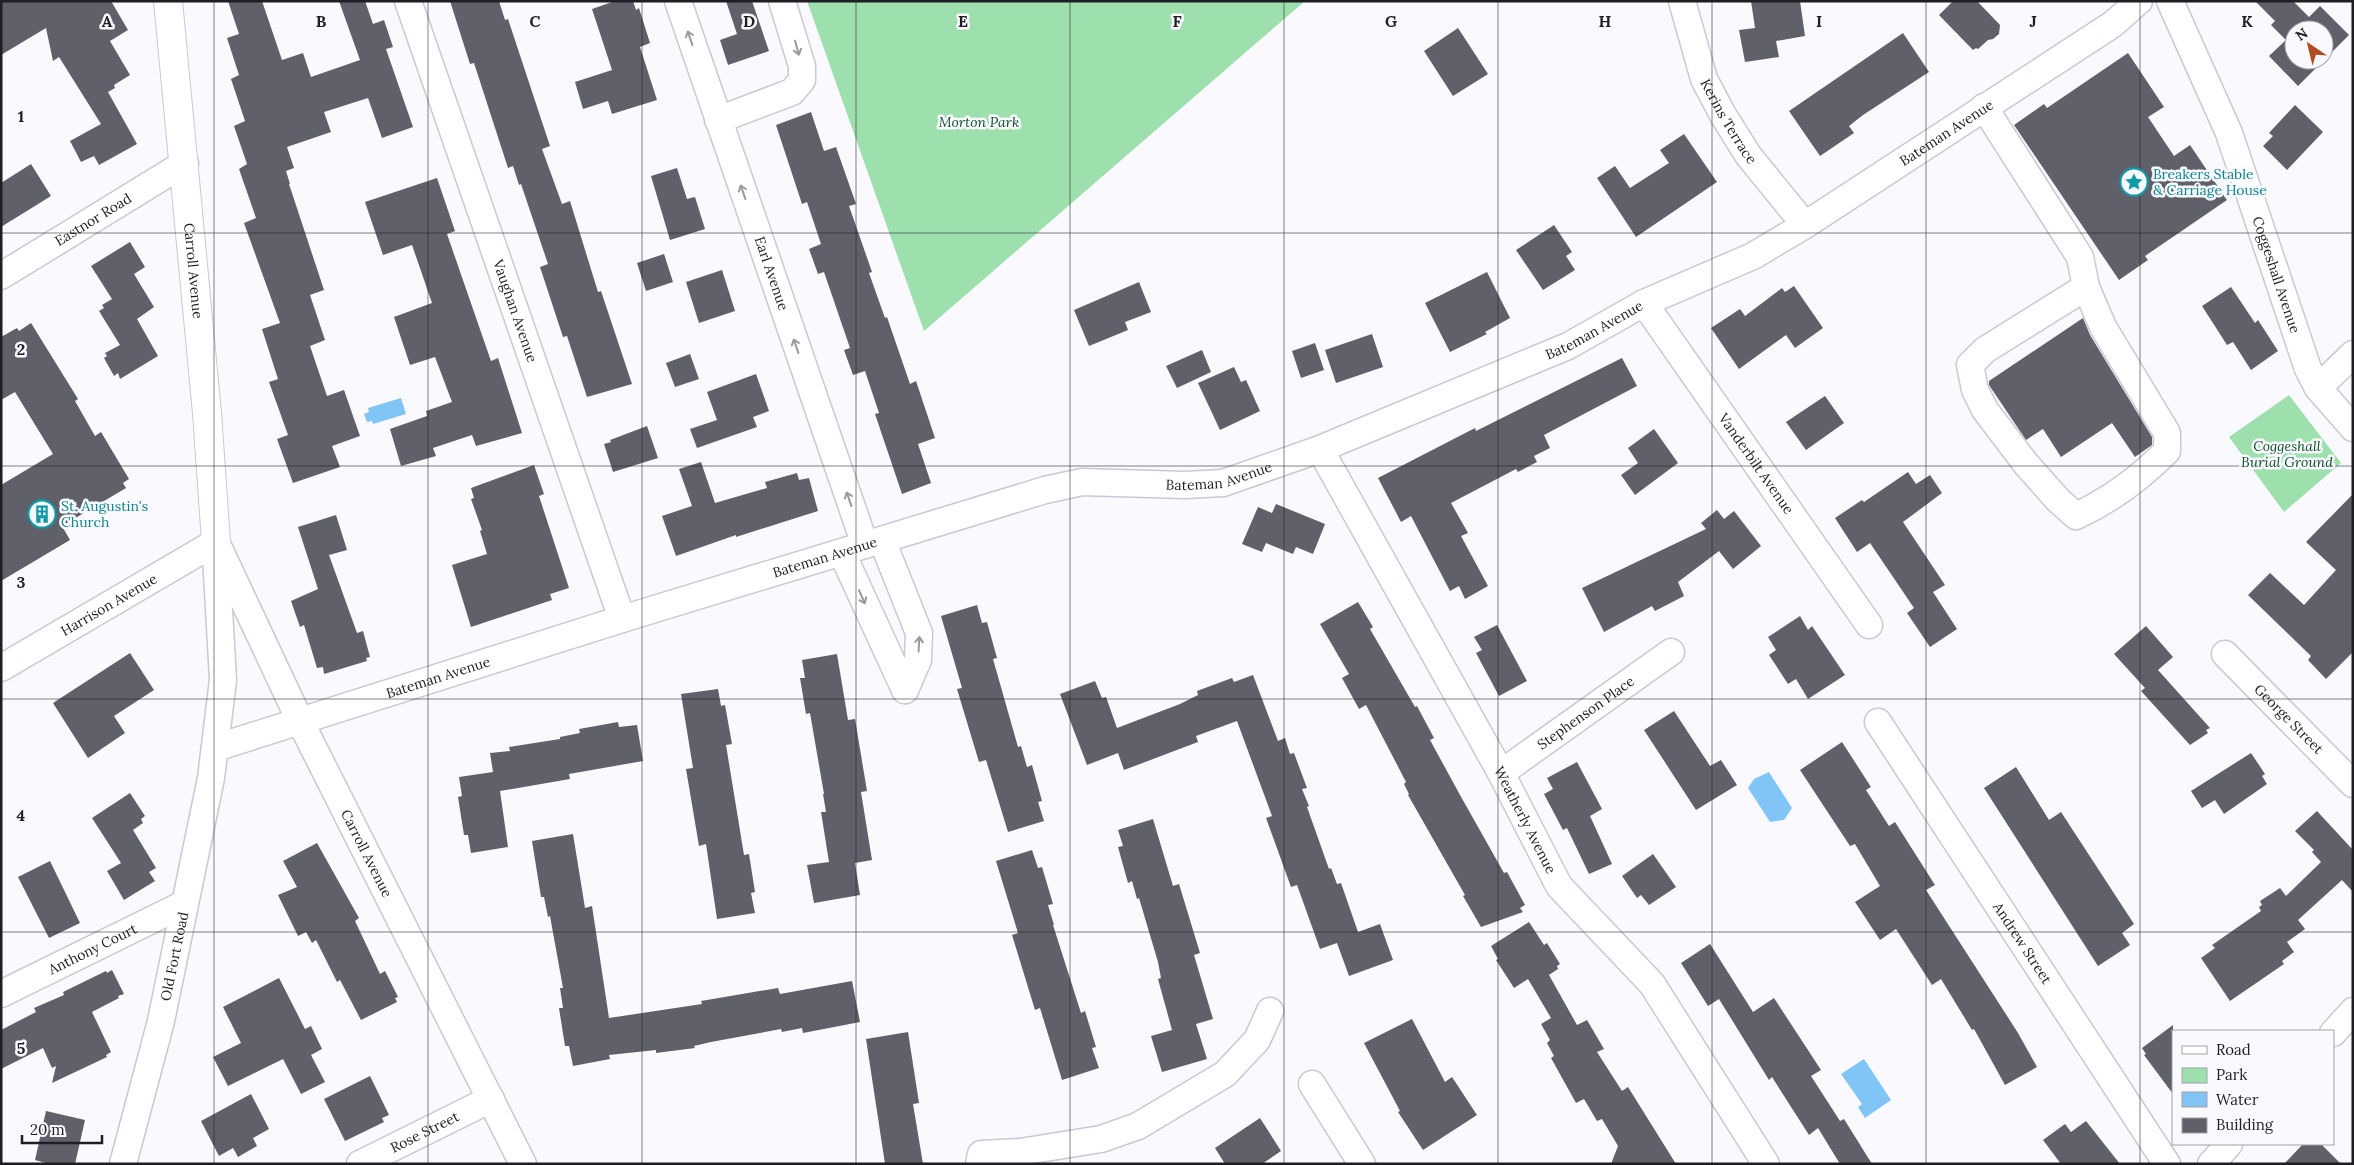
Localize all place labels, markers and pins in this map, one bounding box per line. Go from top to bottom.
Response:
place label: Breakers Stable & Carriage House [2153,165,2267,199]
place icon: Breakers Stable & Carriage House [2119,167,2149,197]
place label: St. Augustin's Church [61,497,148,531]
building icon: St. Augustin's Church [27,499,57,529]

